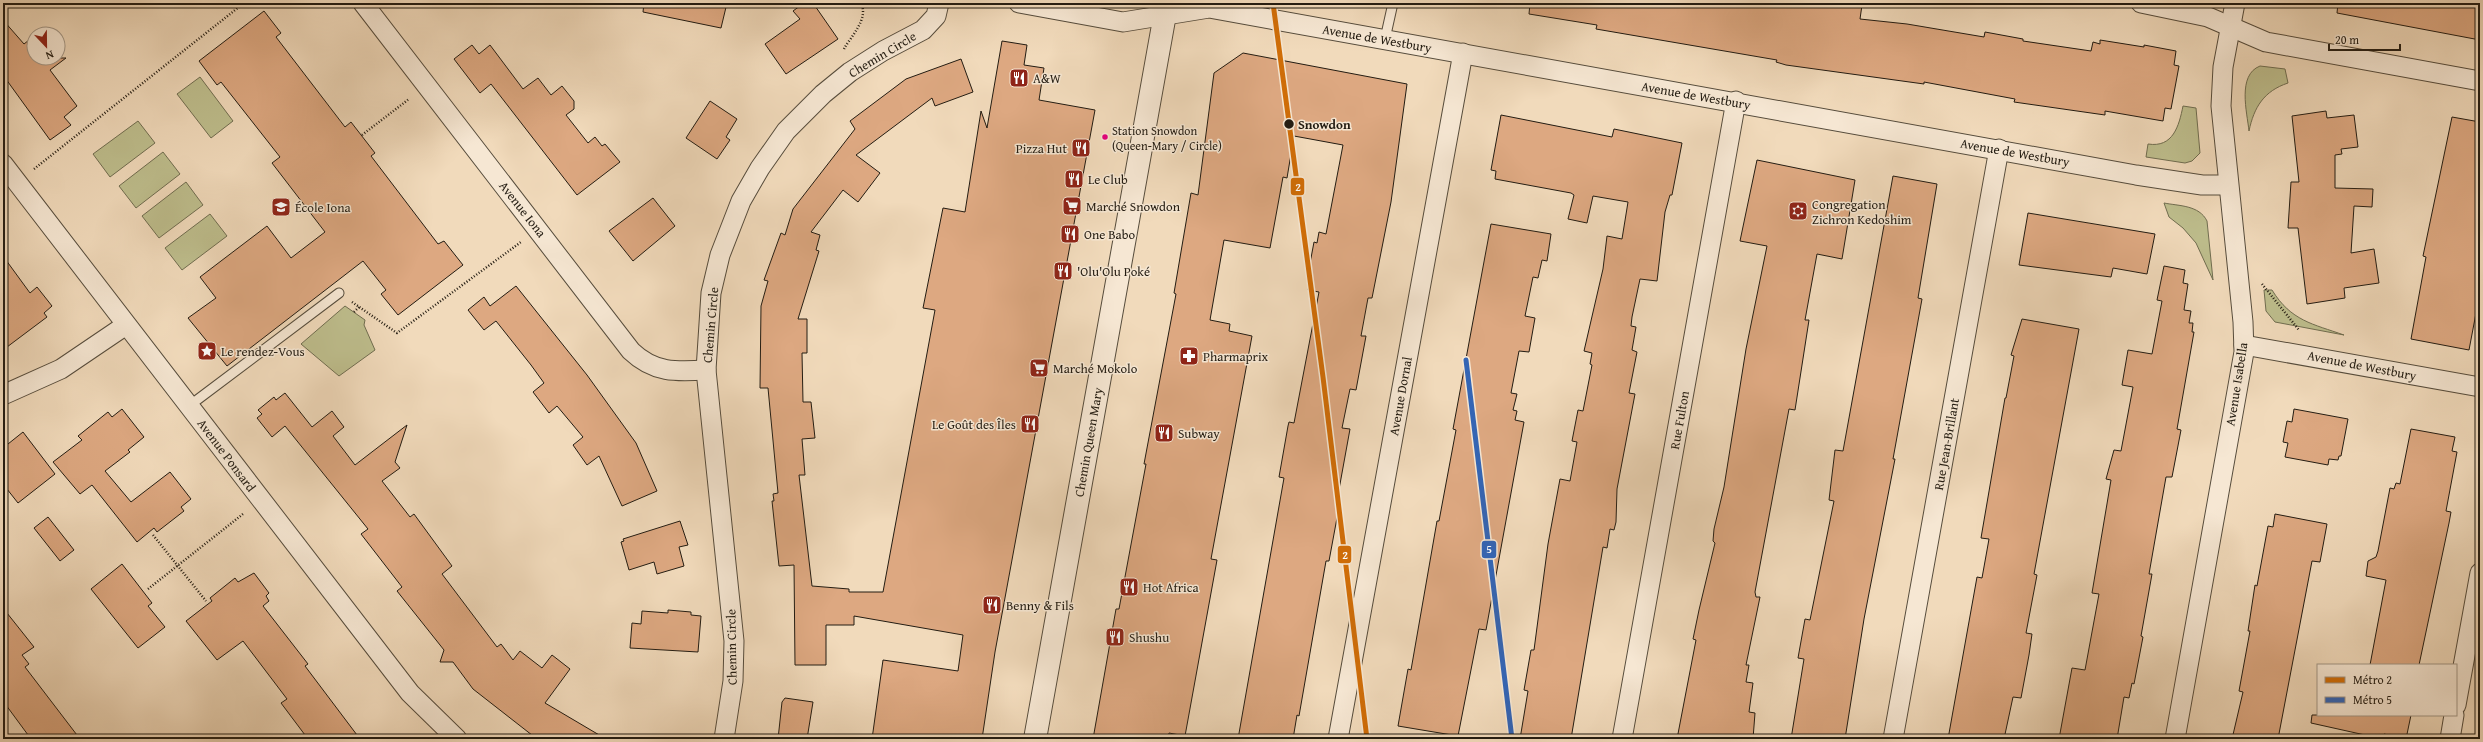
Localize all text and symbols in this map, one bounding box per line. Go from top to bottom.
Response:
street label: Avenue de Westbury [1321,20,1434,58]
north arrow [26,26,66,66]
scale bar [2329,26,2400,52]
street label: Chemin Circle [845,27,920,82]
text: 20 m [2335,31,2359,48]
text: N [43,46,56,64]
restaurant icon: A&W [1008,67,1030,89]
place label: A&W [1033,69,1061,88]
street label: Avenue de Westbury [1640,77,1753,115]
place label: Snowdon [1298,115,1351,134]
marker: Snowdon [1282,117,1296,131]
place label: Station Snowdon (Queen-Mary / Circle) [1112,122,1222,154]
marker: Station Snowdon (Queen-Mary / Circle) [1100,132,1110,142]
street label: Avenue de Westbury [1959,134,2072,172]
restaurant icon: Pizza Hut [1070,137,1092,159]
place label: Pizza Hut [1016,139,1067,158]
restaurant icon: Le Club [1063,168,1085,190]
place label: Le Club [1088,170,1128,189]
street label: Avenue Iona [495,177,551,242]
line badge: 2 [1290,177,1305,196]
text: 2 [1295,179,1301,195]
supermarket icon: Marché Snowdon [1061,195,1083,217]
place label: Congregation Zichron Kedoshim [1812,195,1912,229]
school or university icon: École Iona [270,196,292,218]
place label: Marché Snowdon [1086,197,1181,216]
place label: École Iona [295,198,352,217]
synagogue icon: Congregation Zichron Kedoshim [1787,200,1809,222]
restaurant icon: One Babo [1059,223,1081,245]
place label: One Babo [1084,225,1135,244]
restaurant icon: 'Olu'Olu Poké [1052,260,1074,282]
place label: 'Olu'Olu Poké [1077,262,1150,281]
street label: Chemin Circle [698,286,723,364]
place icon: Le rendez-Vous [196,340,218,362]
street label: Avenue Isabella [2221,340,2253,427]
place label: Le rendez-Vous [221,342,305,361]
pharmacy icon: Pharmaprix [1178,345,1200,367]
street label: Avenue de Westbury [2306,346,2419,385]
place label: Pharmaprix [1203,347,1269,366]
street label: Avenue Dornal [1384,355,1417,437]
supermarket icon: Marché Mokolo [1028,357,1050,379]
place label: Marché Mokolo [1053,359,1138,378]
street label: Chemin Queen Mary [1070,385,1108,498]
street label: Rue Fulton [1665,389,1694,451]
street label: Rue Jean-Brillant [1929,396,1964,492]
restaurant icon: Le Goût des Îles [1019,413,1041,435]
street label: Avenue Ponsard [193,415,260,496]
place label: Le Goût des Îles [932,415,1016,434]
restaurant icon: Subway [1153,422,1175,444]
place label: Subway [1178,424,1220,443]
line badge: 5 [1481,540,1497,559]
text: 5 [1486,541,1492,557]
line badge: 2 [1337,545,1352,564]
text: 2 [1342,547,1348,563]
restaurant icon: Hot Africa [1118,576,1140,598]
place label: Hot Africa [1143,578,1200,597]
restaurant icon: Benny & Fils [981,594,1003,616]
place label: Benny & Fils [1006,596,1074,615]
street label: Chemin Circle [721,609,742,685]
restaurant icon: Shushu [1104,626,1126,648]
place label: Shushu [1129,628,1169,647]
legend [2317,664,2457,716]
text: Métro 2 [2353,671,2392,688]
text: Métro 5 [2353,691,2392,708]

